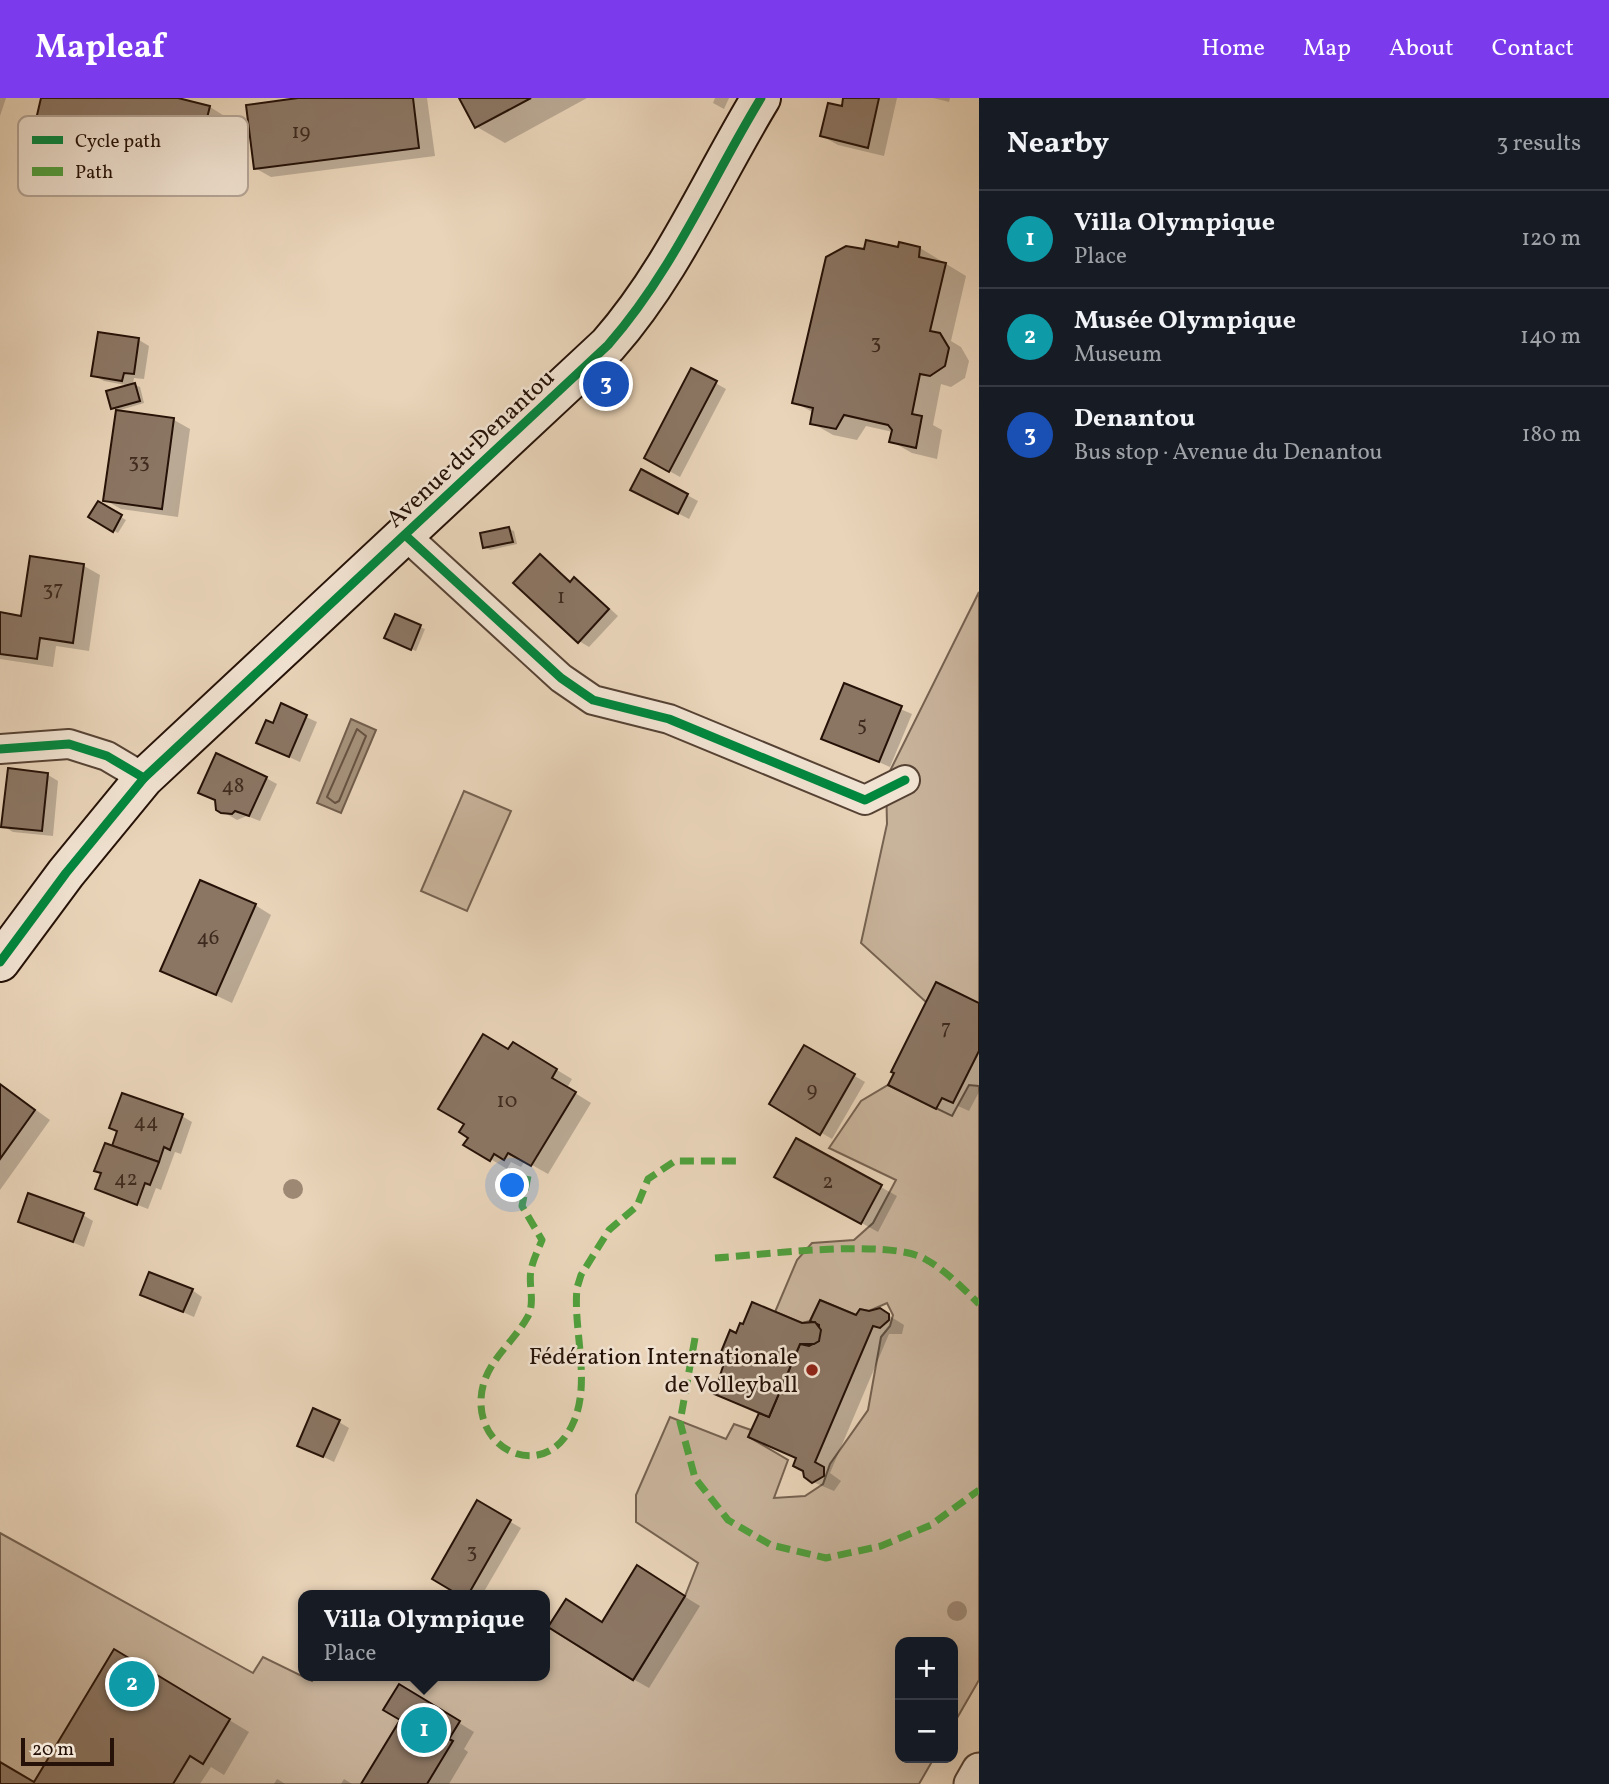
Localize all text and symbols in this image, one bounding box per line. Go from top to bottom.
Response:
text: Mapleaf [35,26,165,72]
text: Home [1201,32,1265,66]
text: Map [1303,32,1351,66]
text: About [1389,32,1454,66]
text: Contact [1492,32,1574,66]
legend [18,116,248,196]
house number: 19 [291,118,311,147]
text: Nearby [1007,123,1109,165]
text: 3 results [1496,128,1581,160]
text: Cycle path [75,129,161,155]
text: Path [75,160,113,186]
text: Villa Olympique [1074,205,1275,241]
text: 1 [1025,223,1035,255]
text: 120 m [1521,223,1581,255]
text: Place [1074,241,1127,273]
text: Musée Olympique [1074,303,1296,339]
text: 2 [1024,321,1036,353]
text: 140 m [1520,321,1581,353]
house number: 3 [871,328,881,357]
text: Museum [1074,339,1162,371]
pin: 3 [583,358,629,410]
street label: Avenue du Denantou [380,362,563,537]
text: Denantou [1074,401,1195,437]
text: 3 [1024,419,1036,451]
text: 180 m [1522,419,1581,451]
text: Bus stop · Avenue du Denantou [1074,437,1383,469]
house number: 33 [128,447,150,476]
house number: 37 [43,575,63,604]
house number: 1 [557,583,565,612]
house number: 5 [857,710,867,739]
house number: 48 [222,772,244,801]
house number: 46 [197,924,219,953]
house number: 7 [941,1014,951,1043]
house number: 9 [807,1076,818,1105]
house number: 10 [497,1087,517,1116]
house number: 44 [133,1108,159,1137]
house number: 42 [114,1165,138,1194]
your location [495,1168,529,1202]
house number: 2 [822,1168,834,1197]
place label: Fédération Internationale de Volleyball [529,1341,798,1403]
marker: Fédération Internationale de Volleyball [804,1362,820,1378]
house number: 3 [467,1537,477,1566]
popup [298,1590,550,1681]
text: Villa Olympique [324,1602,524,1638]
map controls [895,1637,958,1763]
button: + [895,1637,958,1700]
text: Place [324,1638,376,1670]
pin: 2 [109,1658,155,1710]
button: − [895,1700,958,1763]
pin: 1 [401,1704,447,1756]
scale bar [21,1735,114,1767]
text: 20 m [32,1737,74,1763]

